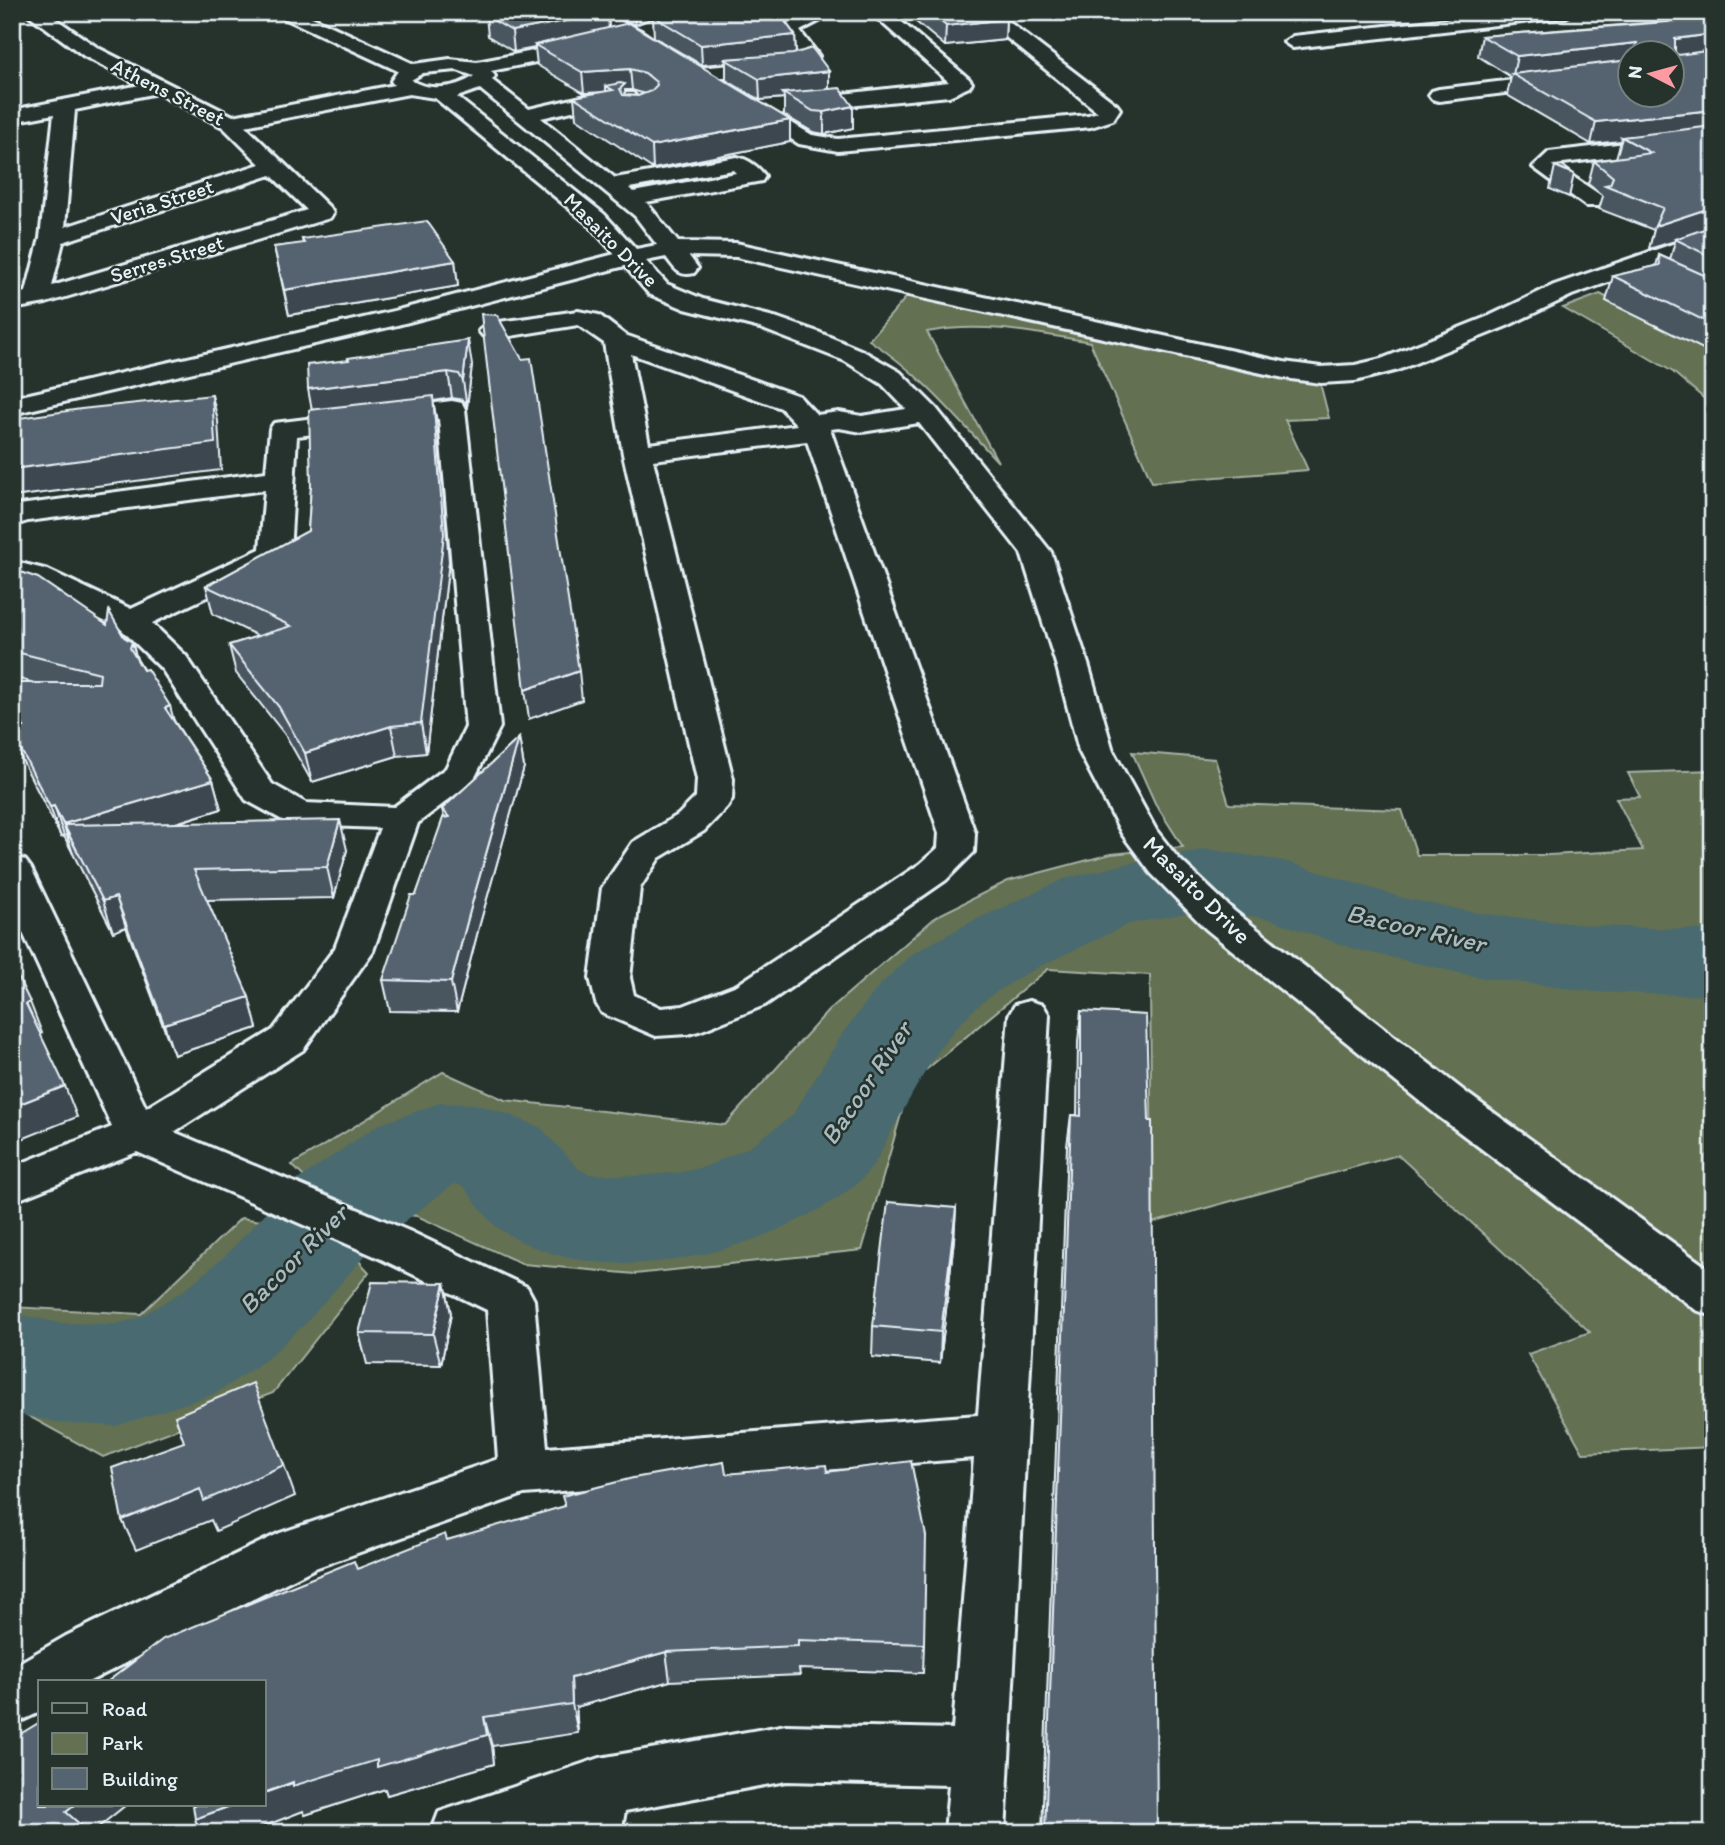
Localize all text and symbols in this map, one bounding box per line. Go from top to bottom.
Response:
north arrow [1616,38,1686,108]
street label: Athens Street [107,52,229,131]
text: N [1622,65,1647,80]
street label: Veria Street [107,173,217,230]
street label: Masaito Drive [559,187,664,292]
street label: Serres Street [107,229,227,288]
street label: Masaito Drive [1137,830,1257,950]
water label: Bacoor River [1343,896,1491,960]
water label: Bacoor River [813,1013,920,1151]
water label: Bacoor River [232,1196,356,1320]
legend [38,1680,266,1806]
text: Road [102,1696,148,1721]
text: Park [102,1730,144,1755]
text: Building [102,1766,178,1791]

